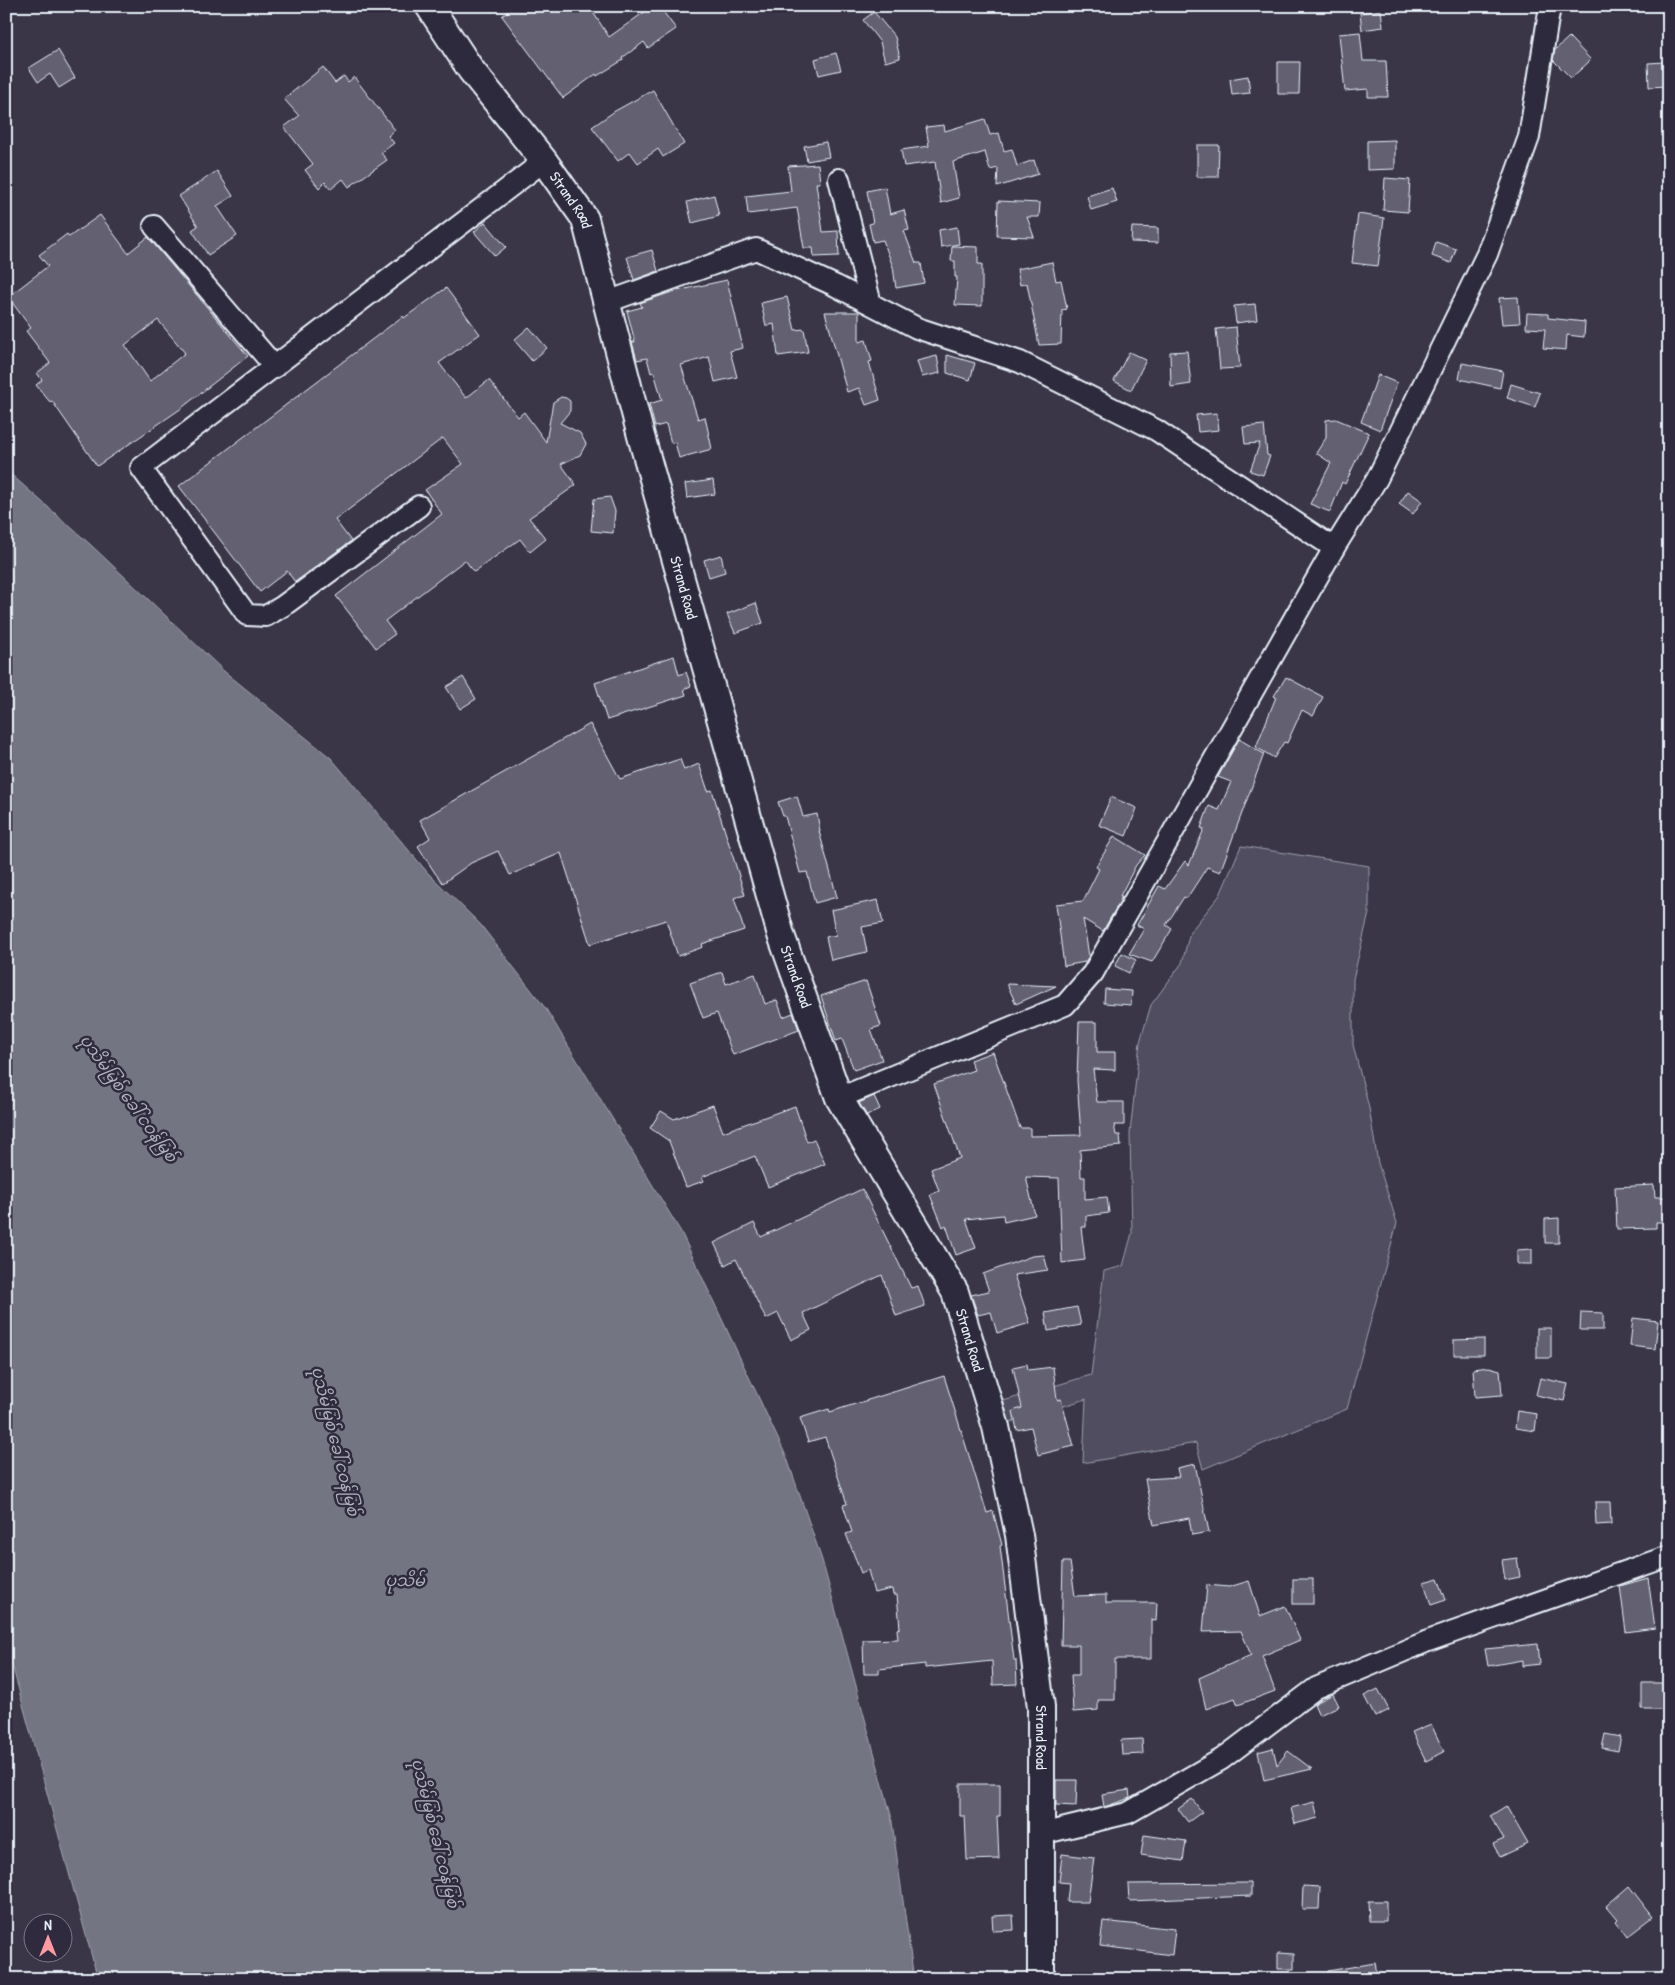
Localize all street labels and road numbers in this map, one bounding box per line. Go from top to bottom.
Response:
street label: Strand Road [545,167,598,230]
street label: Strand Road [665,554,703,622]
street label: Strand Road [776,943,817,1011]
street label: Strand Road [951,1306,990,1374]
street label: Strand Road [1031,1705,1052,1770]

